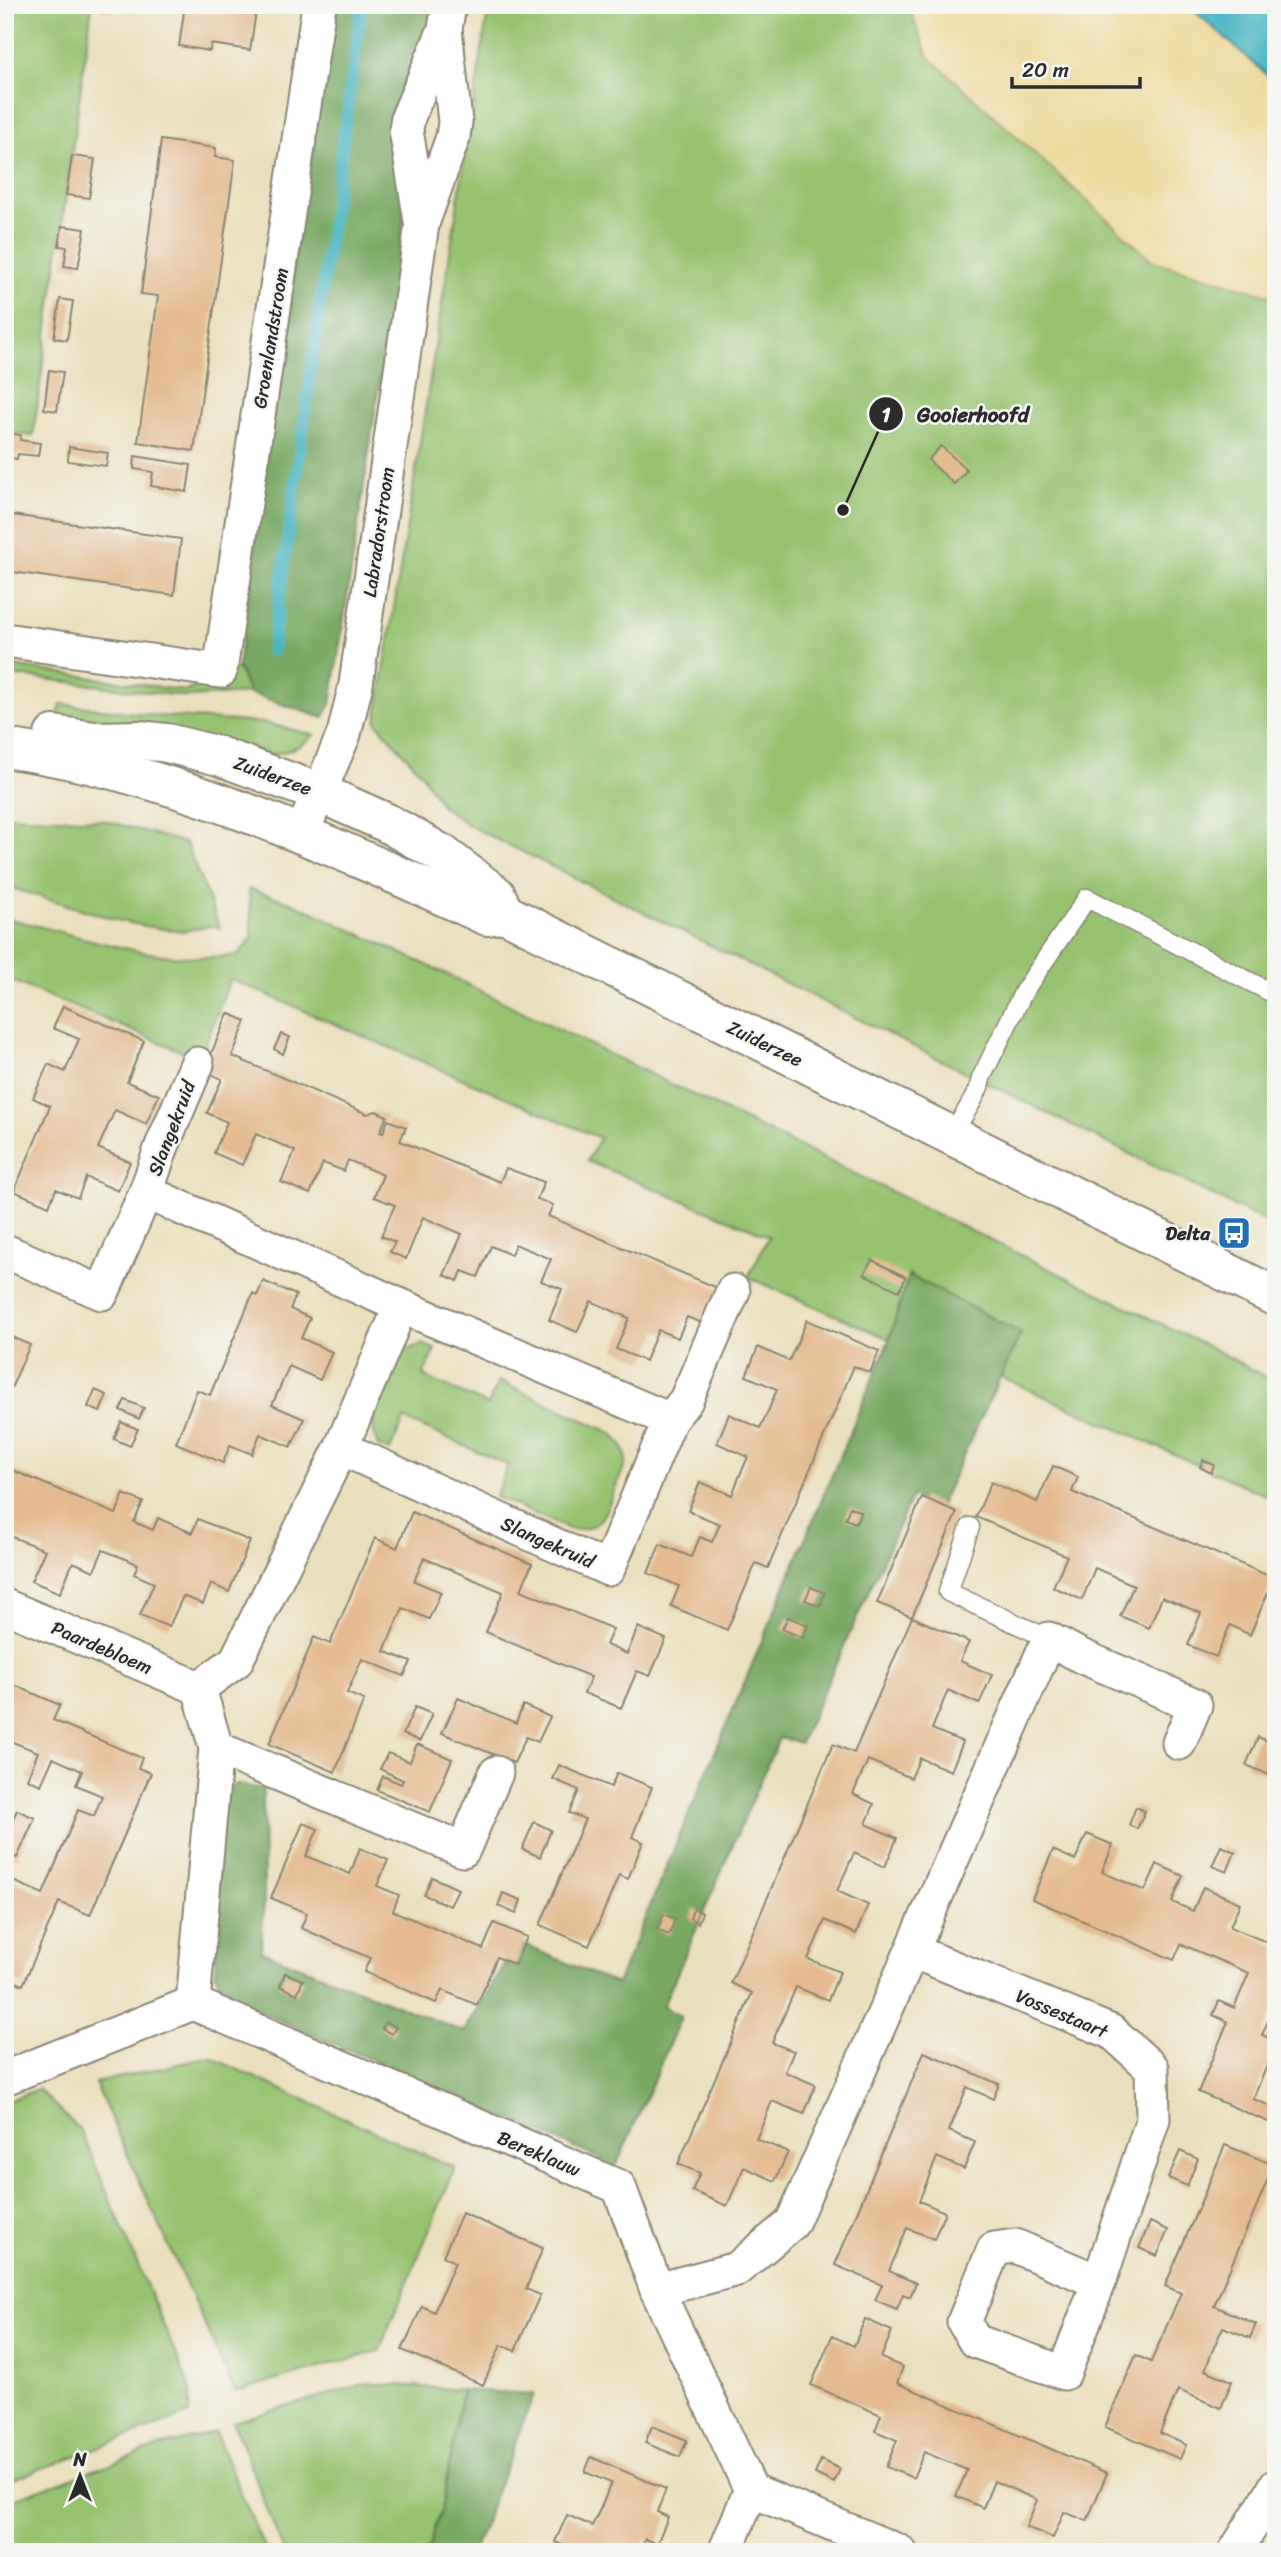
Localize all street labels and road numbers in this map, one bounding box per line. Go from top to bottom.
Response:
street label: Groenlandstroom [243,265,298,411]
street label: Labradorstroom [353,465,404,599]
street label: Zuiderzee [229,746,317,805]
street label: Zuiderzee [721,1011,809,1076]
street label: Slangekruid [138,1074,205,1181]
street label: Slangekruid [495,1507,602,1579]
street label: Paardebloem [46,1611,158,1684]
street label: Vossestaart [1011,1979,1114,2048]
street label: Bereklauw [492,2121,586,2186]

